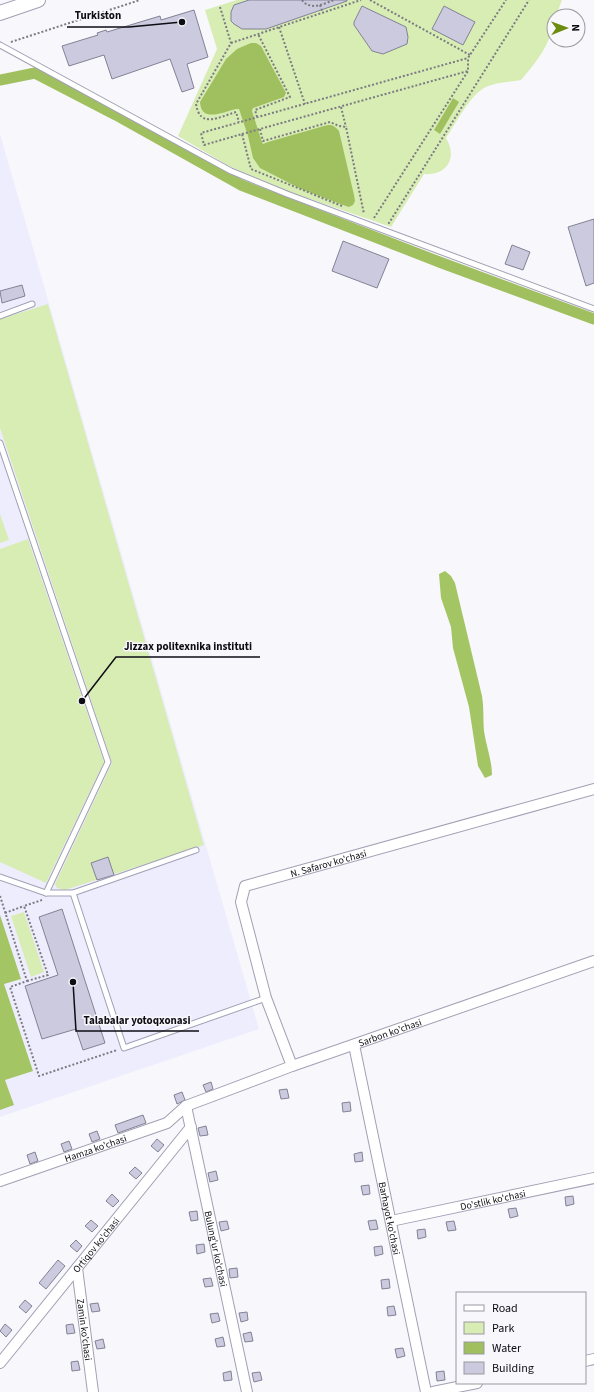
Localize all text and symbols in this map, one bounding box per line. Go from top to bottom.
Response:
callout: Turkiston [67,4,129,27]
text: Turkiston [75,8,121,23]
north arrow [546,8,586,48]
text: N [568,24,583,32]
callout: Jizzax politexnika instituti [116,634,260,657]
text: Jizzax politexnika instituti [124,639,252,654]
street label: N. Safarov ko'chasi [289,847,368,881]
callout: Talabalar yotoqxonasi [76,1008,199,1031]
text: Talabalar yotoqxonasi [84,1013,191,1028]
street label: Sarbon ko'chasi [356,1016,424,1050]
street label: Hamza ko'chasi [63,1132,129,1166]
street label: Barhayot ko'chasi [375,1181,403,1256]
street label: Do'stlik ko'chasi [459,1187,527,1214]
street label: Bulung'ur ko'chasi [201,1210,230,1288]
street label: Ortiqov ko'chasi [70,1215,123,1276]
legend [456,1292,586,1384]
street label: Zamin ko'chasi [73,1298,95,1361]
text: Road [492,1300,518,1317]
text: Park [492,1320,514,1337]
text: Water [492,1340,522,1357]
text: Building [492,1360,534,1377]

